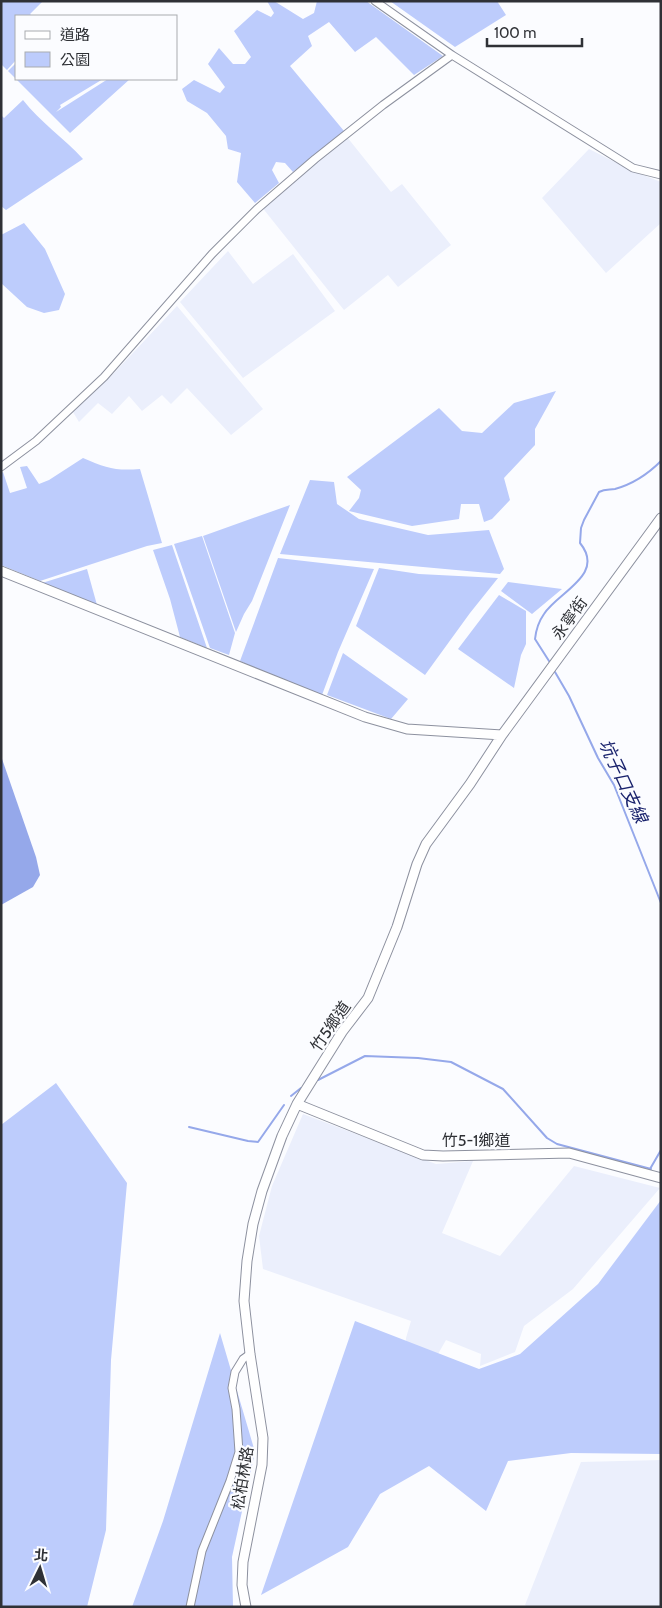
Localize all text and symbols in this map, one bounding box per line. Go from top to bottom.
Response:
legend [15,15,178,80]
scale bar [487,15,582,47]
text: 100 m [494,24,536,42]
text: 道路 [60,26,90,44]
text: 公園 [60,51,90,69]
street label: 永寧街 [548,593,591,643]
water label: 坑子口支線 [594,736,653,828]
street label: 竹5鄉道 [306,998,354,1055]
street label: 竹5-1鄉道 [442,1131,510,1150]
street label: 松柏林路 [228,1445,257,1511]
north arrow [15,1543,65,1593]
text: 北 [33,1545,49,1565]

